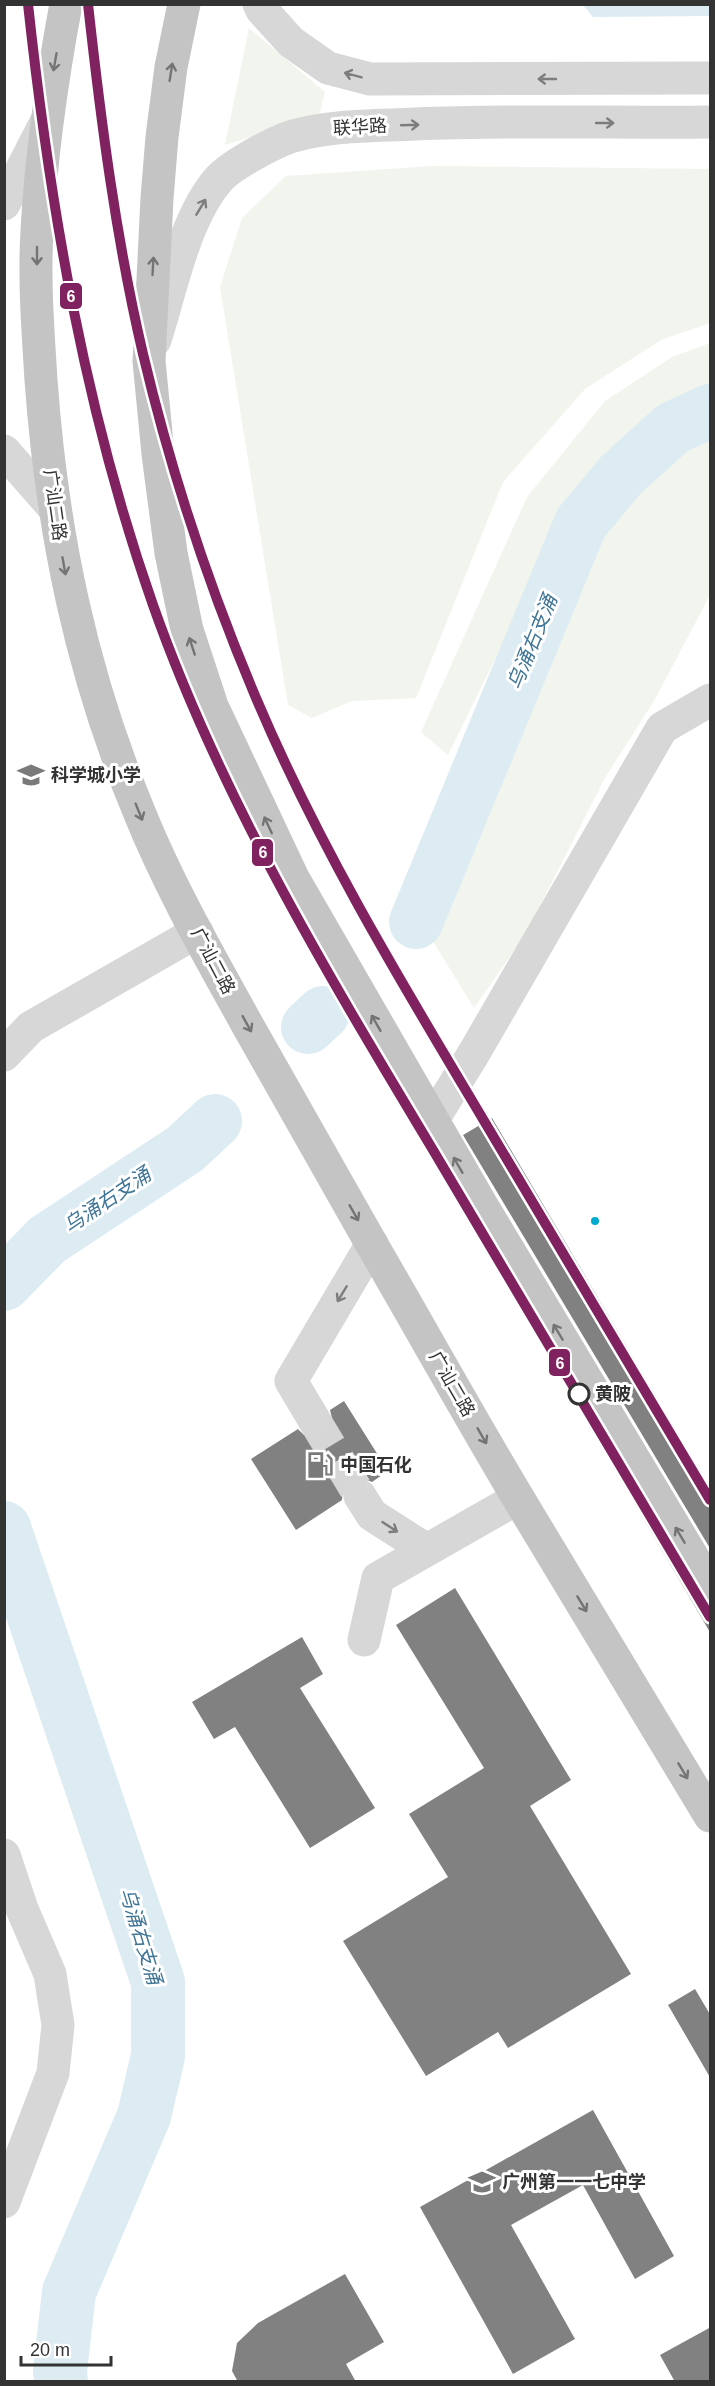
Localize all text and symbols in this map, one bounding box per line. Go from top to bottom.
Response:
one-way arrow [50,52,61,71]
one-way arrow [166,62,177,82]
one-way arrow [343,68,362,80]
one-way arrow [538,73,558,85]
street label: 联华路 [333,116,387,138]
one-way arrow [594,117,614,129]
one-way arrow [399,119,419,130]
one-way arrow [195,199,207,216]
one-way arrow [31,245,43,265]
one-way arrow [148,256,159,276]
line badge: 6 [59,282,83,310]
text: 6 [67,288,76,305]
street label: 广汕二路 [40,468,70,542]
one-way arrow [59,555,70,575]
water label: 乌涌右支涌 [503,590,562,692]
one-way arrow [186,637,197,656]
school or university icon: 科学城小学 [16,760,46,790]
place label: 科学城小学 [51,765,141,785]
one-way arrow [134,802,145,821]
one-way arrow [261,817,273,835]
line badge: 6 [251,838,274,867]
text: 6 [259,844,268,861]
street label: 广汕二路 [187,925,239,997]
one-way arrow [241,1015,253,1032]
one-way arrow [370,1015,382,1032]
one-way arrow [452,1157,464,1174]
water label: 乌涌右支涌 [59,1162,156,1237]
one-way arrow [348,1204,360,1221]
unlabelled marker [589,1215,601,1227]
one-way arrow [336,1285,348,1302]
one-way arrow [552,1324,564,1341]
street label: 广汕二路 [425,1348,479,1420]
line badge: 6 [548,1348,571,1377]
text: 6 [556,1355,565,1372]
marker: 黄陂 [568,1383,590,1405]
place label: 黄陂 [595,1384,631,1404]
one-way arrow [477,1427,489,1444]
fuel station icon: 中国石化 [305,1450,335,1480]
place label: 中国石化 [340,1455,412,1475]
one-way arrow [381,1521,398,1533]
one-way arrow [674,1527,686,1544]
one-way arrow [577,1595,589,1612]
one-way arrow [678,1762,690,1779]
water label: 乌涌右支涌 [116,1885,167,1989]
school or university icon: 广州第一一七中学 [467,2167,497,2197]
place label: 广州第一一七中学 [502,2172,646,2192]
scale bar [21,2329,111,2367]
text: 20 m [30,2340,70,2360]

